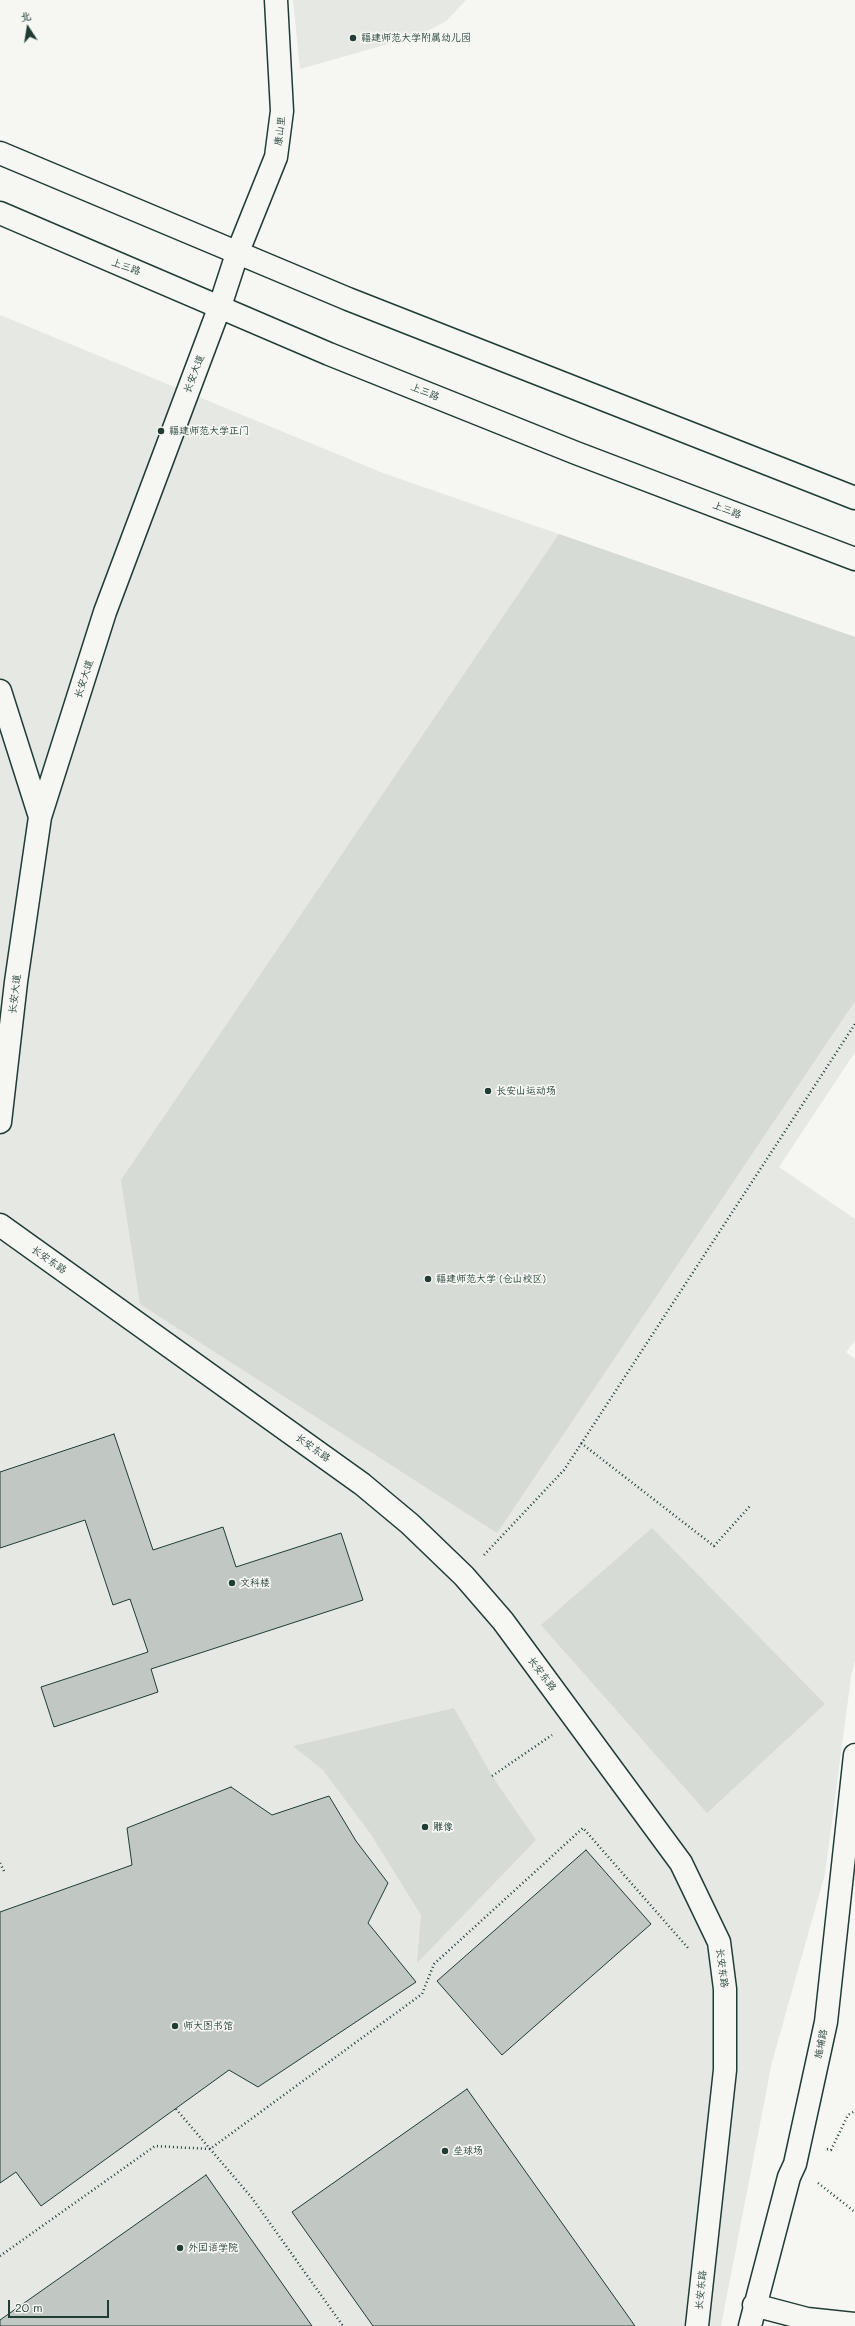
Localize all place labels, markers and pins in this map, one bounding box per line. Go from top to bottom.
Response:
place label: 福建师范大学附属幼儿园 [361,32,471,44]
marker: 福建师范大学附属幼儿园 [348,33,358,43]
place label: 福建师范大学正门 [169,425,249,437]
marker: 福建师范大学正门 [156,426,166,436]
place label: 长安山运动场 [496,1085,556,1097]
marker: 长安山运动场 [483,1086,493,1096]
place label: 福建师范大学 (仓山校区) [436,1273,546,1285]
marker: 福建师范大学 (仓山校区) [423,1274,433,1284]
place label: 文科楼 [240,1577,270,1589]
marker: 文科楼 [227,1578,237,1588]
place label: 雕像 [433,1821,453,1833]
marker: 雕像 [420,1822,430,1832]
place label: 师大图书馆 [183,2020,233,2032]
marker: 师大图书馆 [170,2021,180,2031]
place label: 垒球场 [453,2145,483,2157]
marker: 垒球场 [440,2146,450,2156]
place label: 外国语学院 [188,2242,238,2254]
marker: 外国语学院 [175,2243,185,2253]

